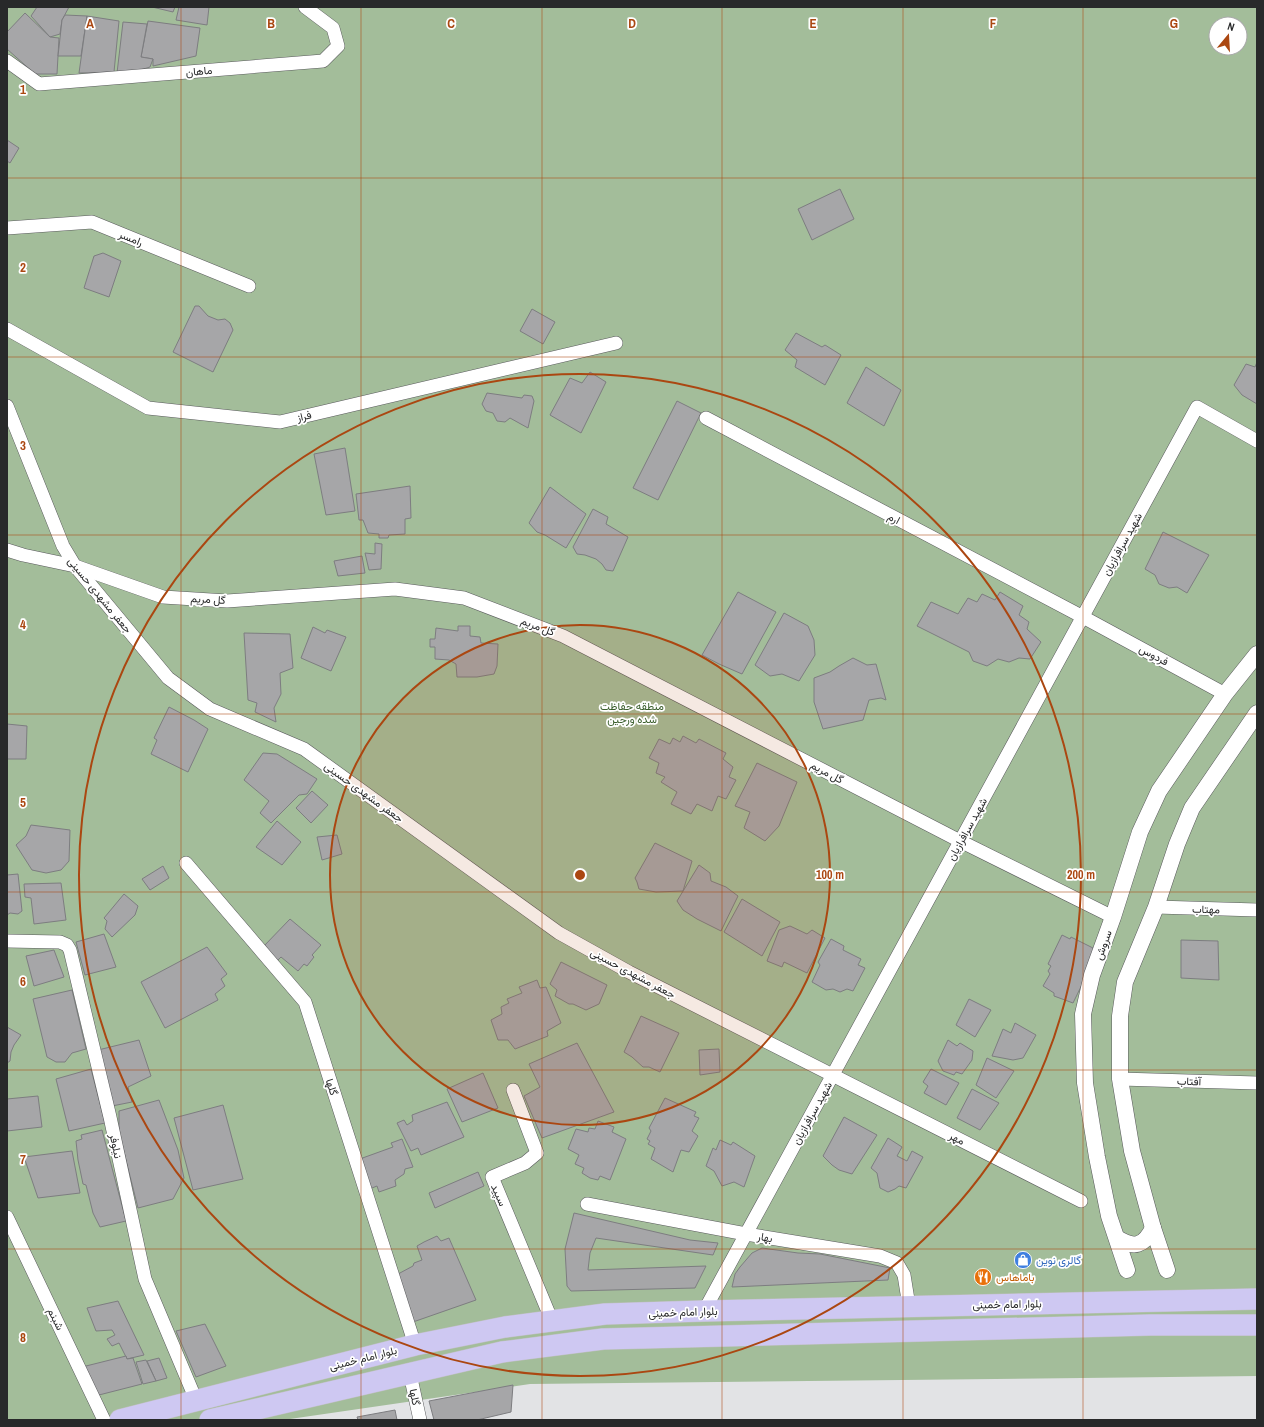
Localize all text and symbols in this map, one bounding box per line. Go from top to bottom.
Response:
text: A [86,15,94,32]
text: B [267,15,275,32]
text: C [447,15,455,32]
text: D [628,15,636,32]
text: E [809,15,817,32]
text: F [990,15,997,32]
text: G [1170,15,1178,32]
north arrow [1208,16,1248,56]
text: N [1226,19,1236,34]
street label: ماهان [185,63,213,79]
text: 1 [20,81,26,98]
street label: رامسر [116,226,145,249]
text: 2 [20,259,26,276]
street label: فراز [294,408,313,425]
text: 3 [20,437,26,454]
street label: ارم [885,509,903,528]
street label: شهید سرافرازیان [1099,510,1145,578]
street label: جعفر مشهدی حسینی [65,554,135,636]
street label: گل مریم [190,591,226,608]
street label: گل مریم [519,613,557,640]
text: 4 [20,616,26,633]
street label: فردوس [1137,641,1171,669]
park label: منطقه حفاظت شده ورجین [600,699,664,726]
street label: گل مریم [808,758,846,787]
street label: جعفر مشهدی حسینی [322,759,406,825]
text: 5 [20,794,26,811]
street label: شهید سرافرازیان [944,795,990,863]
text: 100 m [816,867,844,883]
text: 200 m [1067,867,1095,883]
centre of rings [573,868,587,882]
street label: مهتاب [1192,902,1220,916]
street label: سروش [1091,928,1115,962]
street label: جعفر مشهدی حسینی [588,945,678,1001]
text: 6 [20,973,26,990]
street label: آفتاب [1177,1074,1203,1088]
street label: گلها [323,1077,341,1097]
street label: شهید سرافرازیان [789,1079,835,1147]
street label: مهر [946,1128,967,1148]
street label: نیلوفر [106,1131,125,1160]
text: 7 [20,1151,26,1168]
street label: سپید [487,1182,510,1209]
street label: بهار [755,1229,774,1245]
shop icon: گالری نوین [1013,1250,1033,1270]
place label: گالری نوین [1036,1253,1081,1267]
restaurant icon: باماهاس [973,1267,993,1287]
place label: باماهاس [996,1270,1034,1284]
street label: بلوار امام خمینی [972,1296,1042,1313]
street label: بلوار امام خمینی [648,1304,718,1321]
street label: شبنم [44,1306,68,1333]
text: 8 [20,1329,26,1346]
street label: بلوار امام خمینی [328,1343,399,1374]
street label: گلها [406,1387,424,1407]

